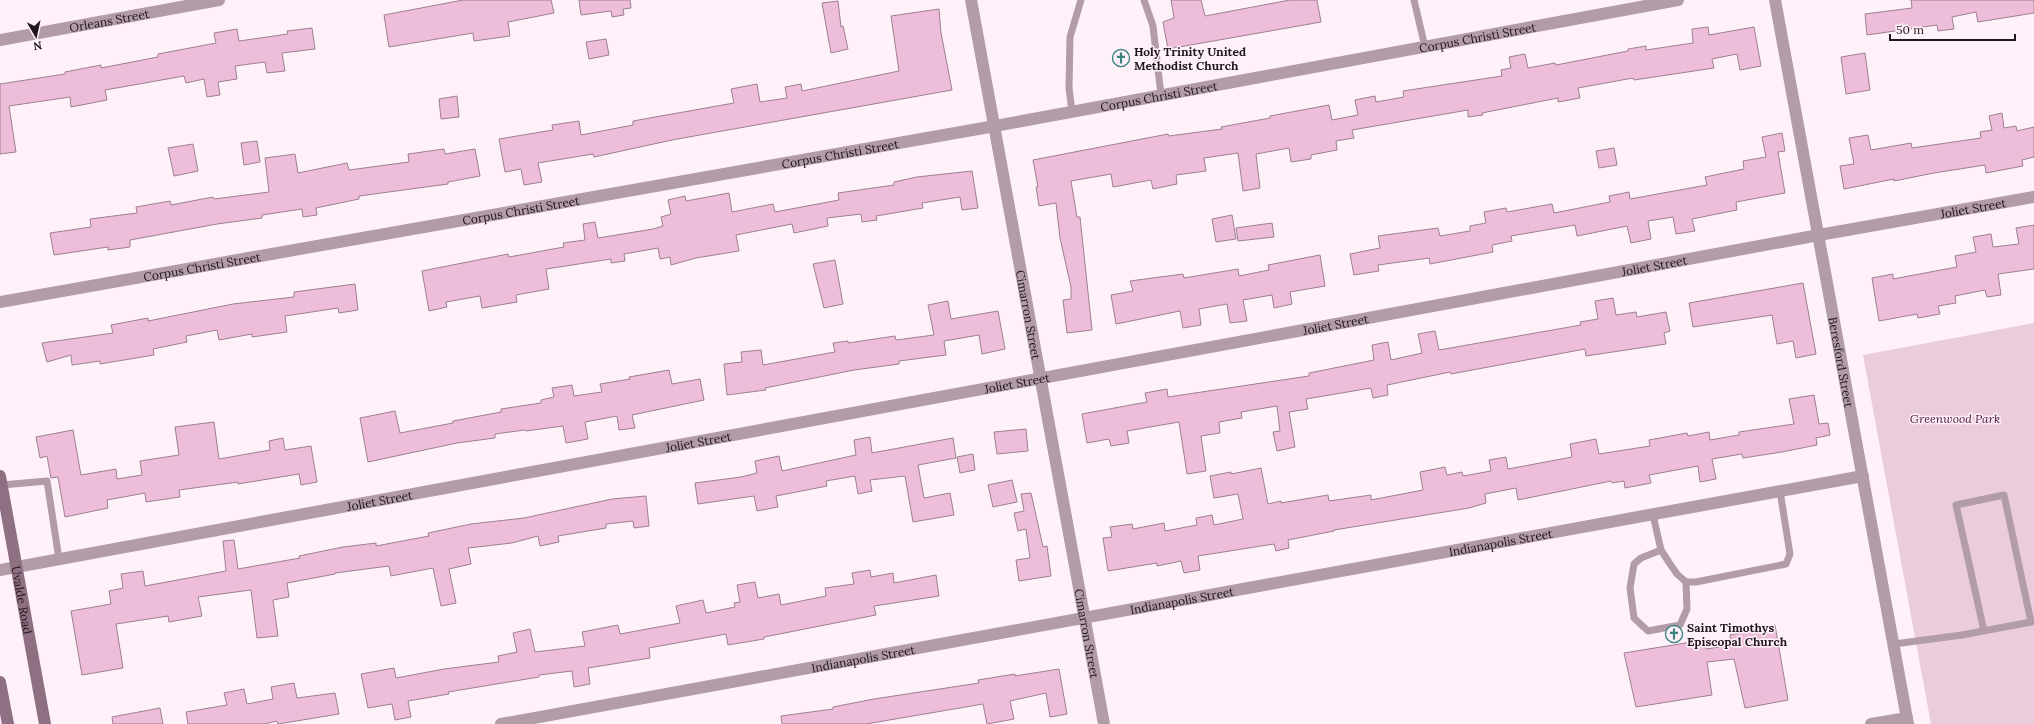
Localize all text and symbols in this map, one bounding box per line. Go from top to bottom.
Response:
street label: Orleans Street [68,5,151,35]
north arrow [16,16,56,56]
scale bar [1890,16,2015,42]
street label: Corpus Christi Street [1418,19,1537,55]
text: 50 m [1896,22,1924,37]
text: N [32,38,43,54]
place label: Holy Trinity United Methodist Church [1134,44,1246,73]
church icon: Holy Trinity United Methodist Church [1111,48,1131,68]
street label: Corpus Christi Street [1099,78,1219,114]
street label: Corpus Christi Street [780,136,900,171]
street label: Corpus Christi Street [461,192,581,228]
street label: Joliet Street [1938,195,2007,221]
street label: Corpus Christi Street [142,249,262,284]
street label: Joliet Street [1619,252,1689,279]
street label: Cimarron Street [1013,269,1044,361]
street label: Joliet Street [1301,311,1370,338]
street label: Beresford Street [1826,315,1857,409]
street label: Joliet Street [982,369,1051,396]
park label: Greenwood Park [1910,411,2000,426]
street label: Joliet Street [663,428,733,455]
street label: Joliet Street [345,487,414,514]
street label: Indianapolis Street [1448,525,1554,559]
street label: Uvalde Road [9,565,36,635]
street label: Indianapolis Street [1129,583,1235,617]
street label: Cimarron Street [1072,587,1103,680]
place label: Saint Timothys Episcopal Church [1687,620,1788,649]
church icon: Saint Timothys Episcopal Church [1664,624,1684,644]
street label: Indianapolis Street [810,641,916,675]

